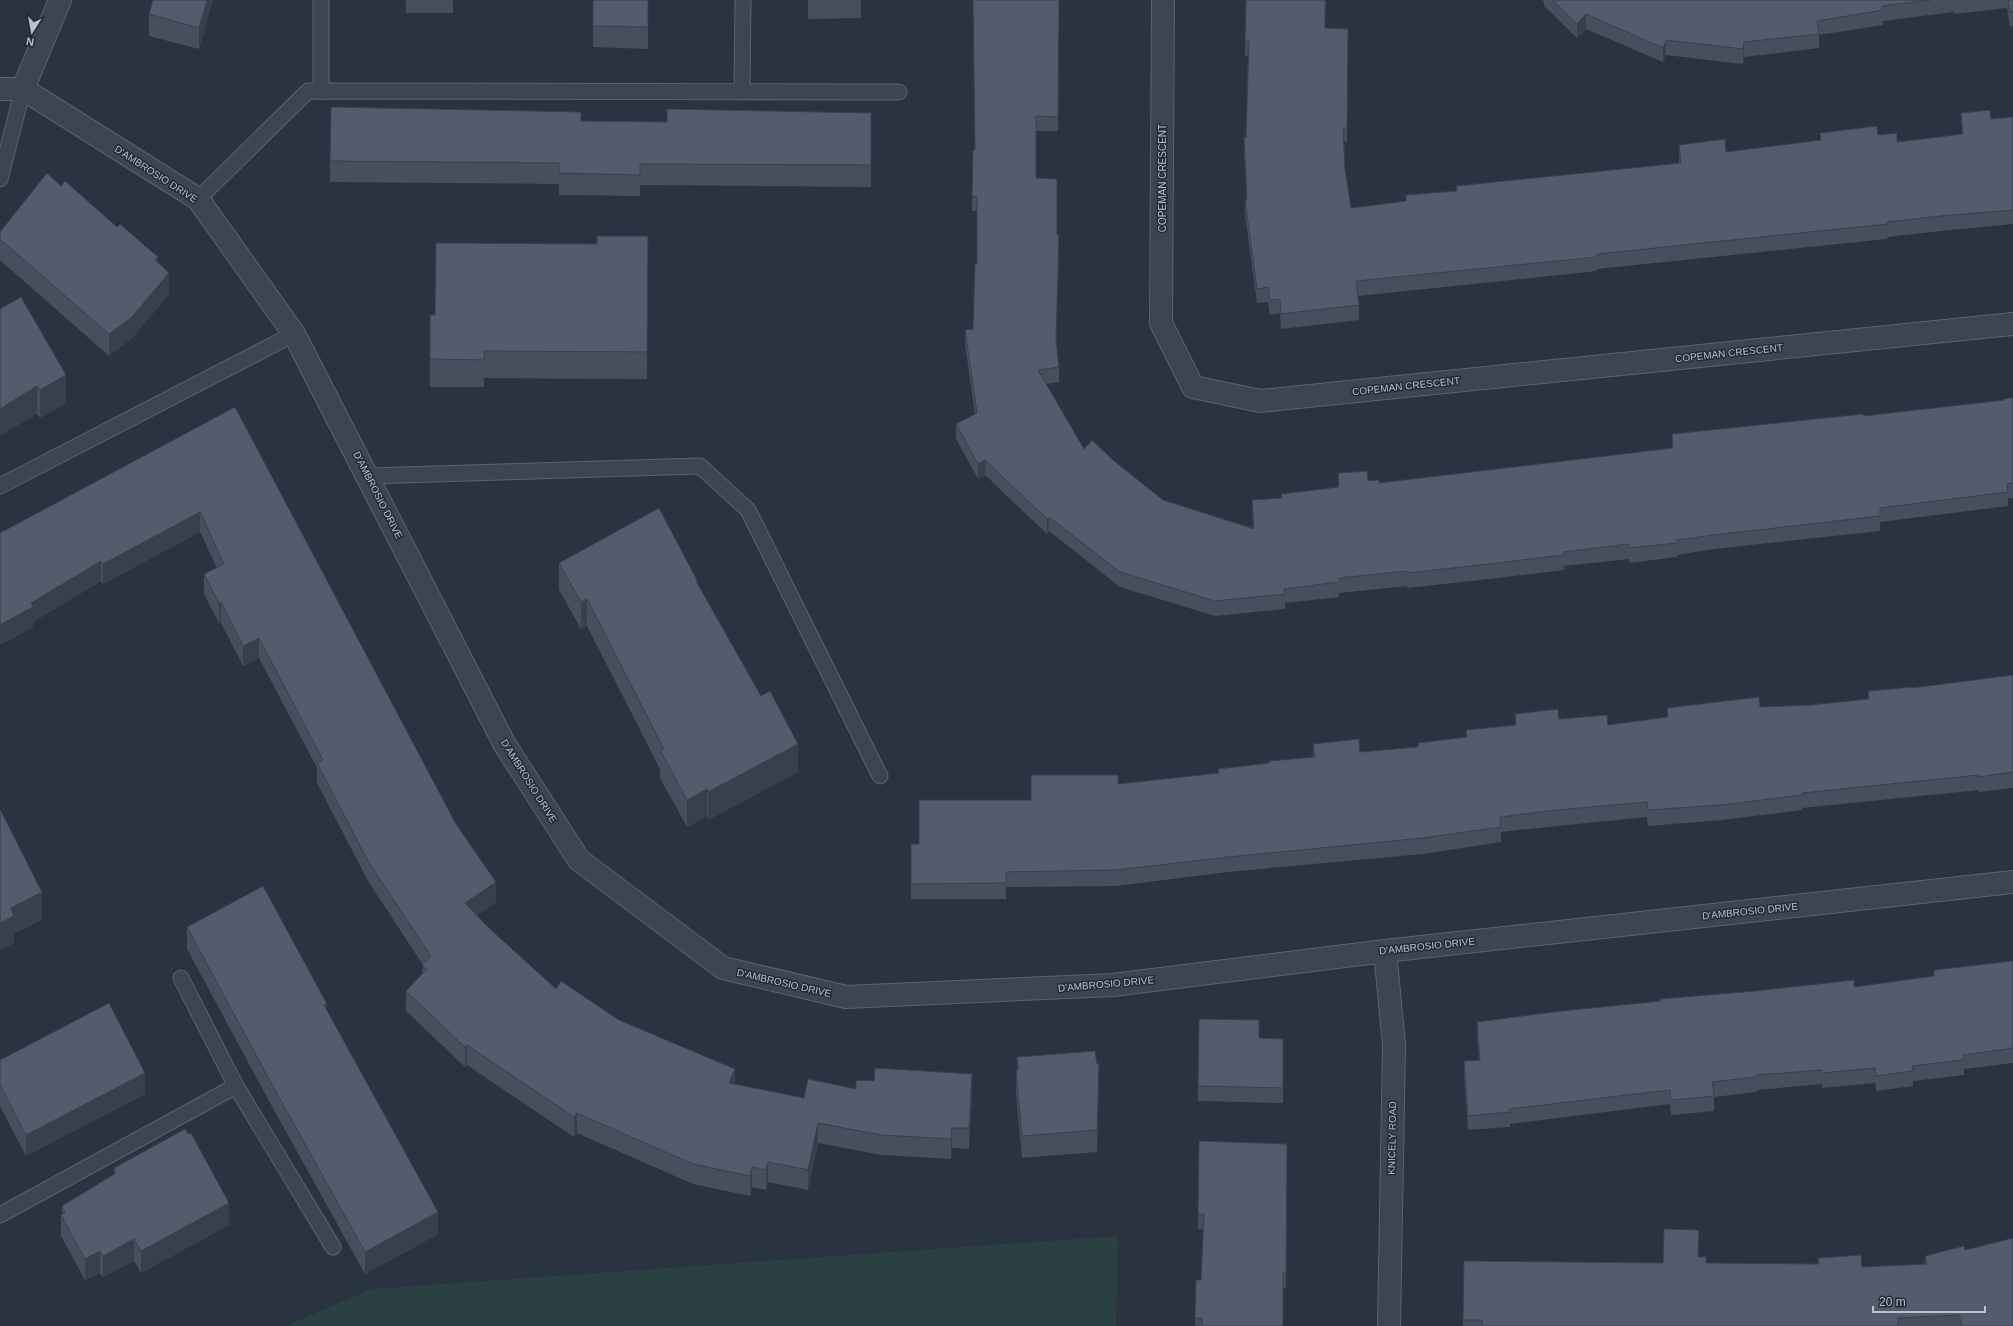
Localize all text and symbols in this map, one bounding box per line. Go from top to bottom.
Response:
north arrow [12,12,52,52]
text: N [25,35,35,48]
street label: COPEMAN CRESCENT [1157,124,1168,232]
street label: D'AMBROSIO DRIVE [113,143,200,205]
street label: COPEMAN CRESCENT [1675,342,1783,364]
street label: COPEMAN CRESCENT [1352,375,1460,397]
street label: D'AMBROSIO DRIVE [351,450,405,541]
street label: D'AMBROSIO DRIVE [499,737,559,825]
street label: D'AMBROSIO DRIVE [1702,900,1799,922]
street label: D'AMBROSIO DRIVE [1379,935,1476,957]
street label: D'AMBROSIO DRIVE [736,967,833,999]
street label: D'AMBROSIO DRIVE [1058,974,1155,994]
street label: KNICELY ROAD [1386,1101,1398,1175]
scale bar [1873,1288,1985,1314]
text: 20 m [1879,1295,1906,1309]

